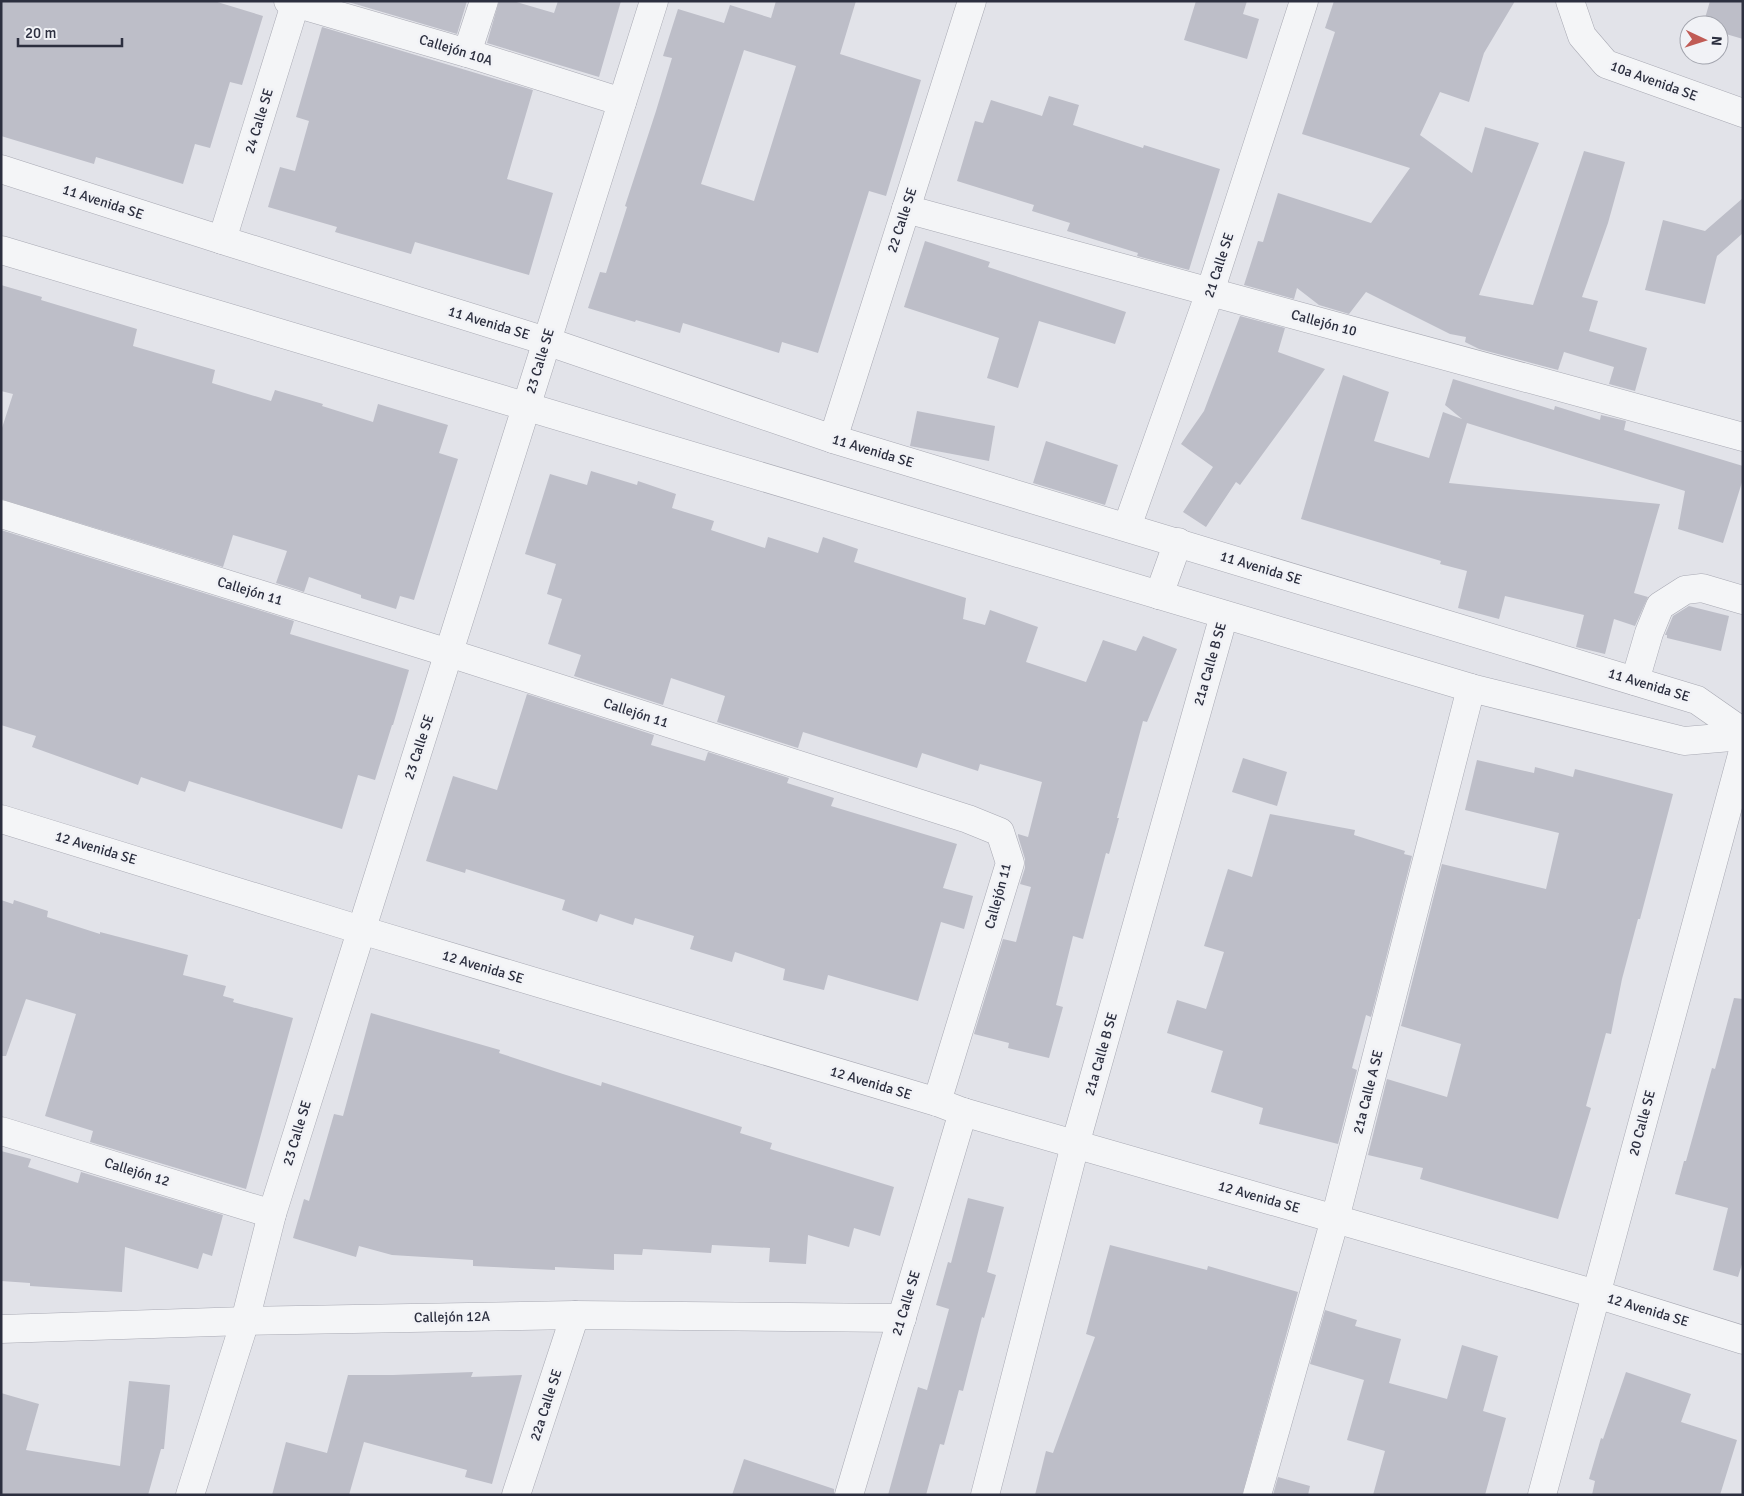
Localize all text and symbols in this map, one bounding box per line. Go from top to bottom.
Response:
scale bar [18,15,121,47]
north arrow [1679,15,1729,65]
text: 20 m [25,24,56,42]
street label: Callejón 10A [417,31,495,69]
text: N [1708,35,1725,46]
street label: 10a Avenida SE [1608,57,1700,105]
street label: 24 Calle SE [241,86,277,156]
street label: 11 Avenida SE [60,181,146,223]
street label: 22 Calle SE [884,185,921,255]
street label: 21 Calle SE [1201,230,1238,300]
street label: 11 Avenida SE [446,303,532,343]
street label: Callejón 10 [1289,306,1359,340]
street label: 23 Calle SE [522,326,558,396]
street label: 11 Avenida SE [830,431,916,471]
street label: 11 Avenida SE [1218,548,1304,588]
street label: Callejón 11 [215,573,285,609]
street label: 21a Calle B SE [1190,620,1230,708]
street label: 11 Avenida SE [1606,665,1692,705]
street label: Callejón 11 [601,695,671,731]
street label: 23 Calle SE [401,712,438,782]
street label: 12 Avenida SE [53,828,139,868]
street label: Callejón 11 [981,861,1015,931]
street label: 12 Avenida SE [440,947,526,987]
street label: 21a Calle B SE [1081,1010,1121,1098]
street label: 21a Calle A SE [1349,1048,1387,1136]
street label: 12 Avenida SE [828,1063,914,1103]
street label: 20 Calle SE [1625,1088,1659,1158]
street label: 23 Calle SE [279,1098,315,1168]
street label: Callejón 12 [102,1154,172,1190]
street label: 12 Avenida SE [1216,1177,1302,1217]
street label: 21 Calle SE [888,1268,924,1338]
street label: 12 Avenida SE [1605,1290,1691,1330]
street label: Callejón 12A [414,1308,491,1326]
street label: 22a Calle SE [526,1367,566,1443]

